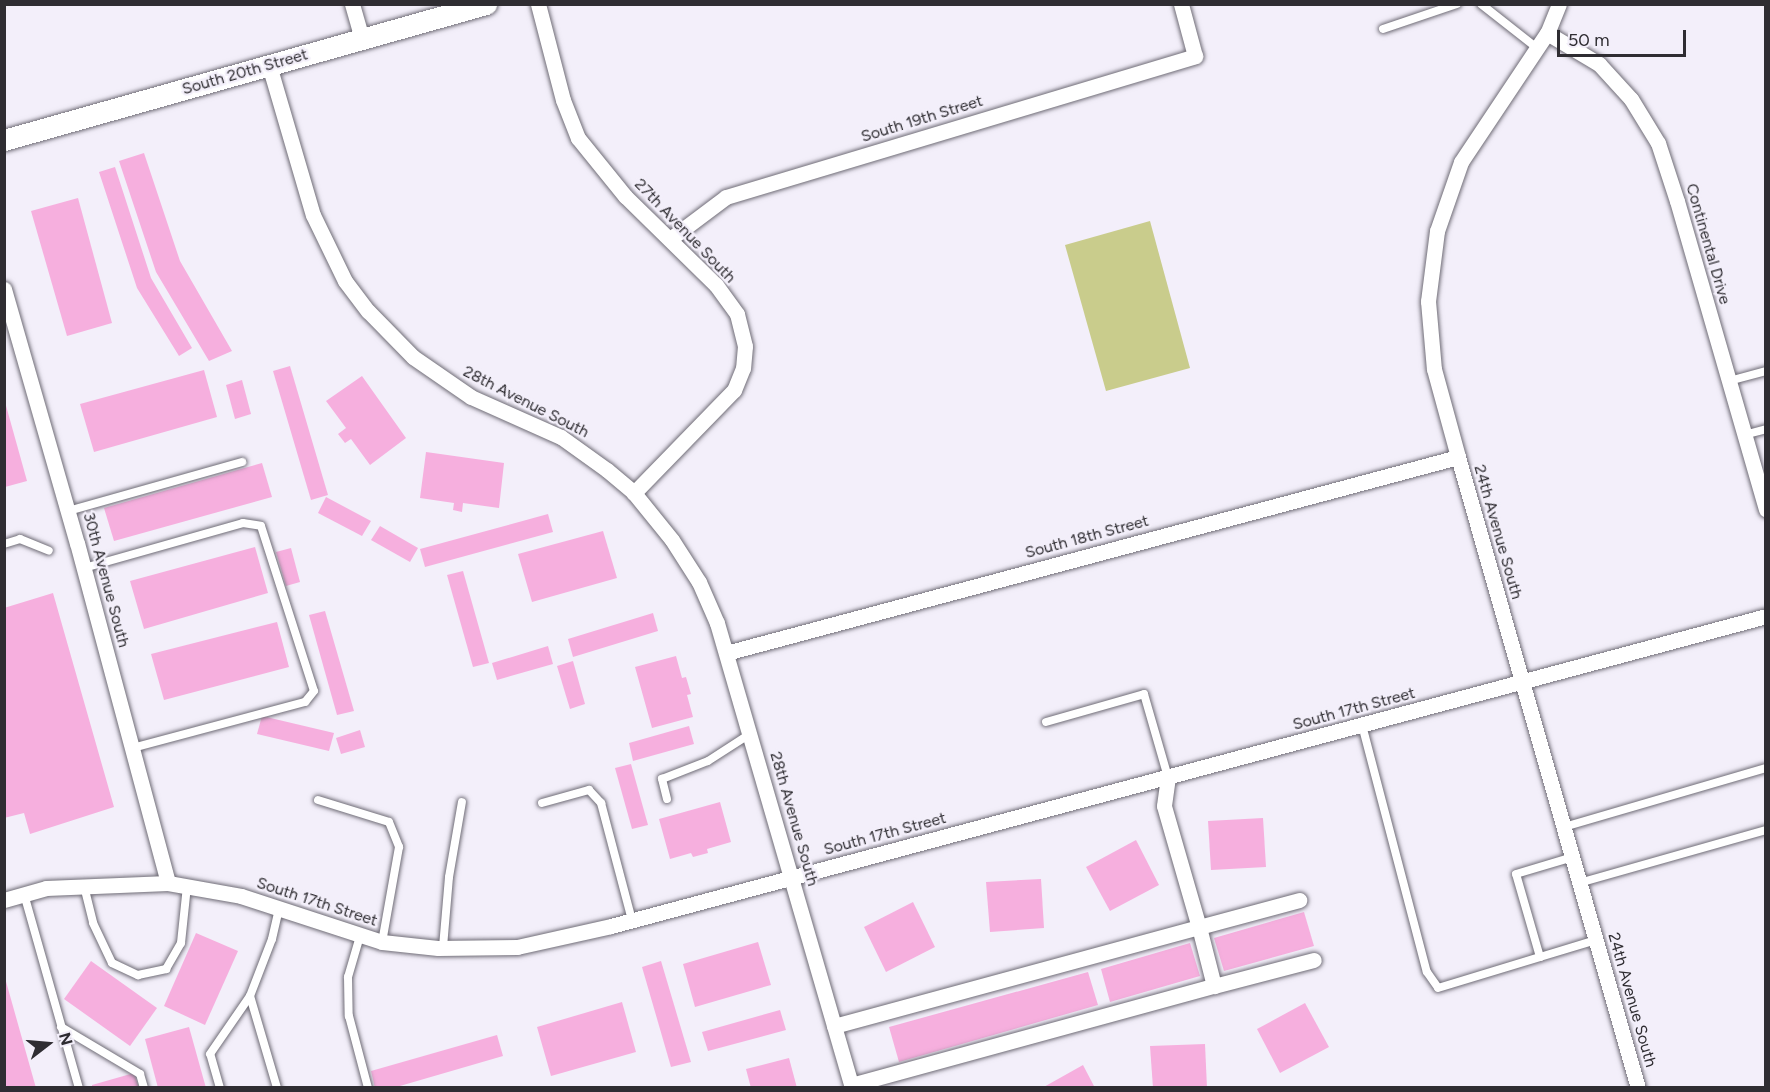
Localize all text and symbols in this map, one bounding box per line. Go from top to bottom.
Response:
scale bar [1560,18,1689,56]
text: 50 m [1568,29,1610,51]
street label: South 20th Street [180,45,310,99]
street label: South 19th Street [859,91,985,147]
street label: 27th Avenue South [630,175,740,287]
street label: Continental Drive [1682,181,1734,307]
street label: 28th Avenue South [460,362,592,442]
street label: 24th Avenue South [1470,463,1526,601]
street label: 30th Avenue South [79,510,133,650]
street label: South 18th Street [1023,511,1151,563]
street label: South 17th Street [1291,683,1417,735]
street label: 28th Avenue South [766,750,822,888]
street label: South 17th Street [822,808,948,860]
street label: South 17th Street [254,873,380,931]
street label: 24th Avenue South [1604,931,1660,1069]
north arrow [18,1014,78,1074]
text: N [55,1030,77,1047]

